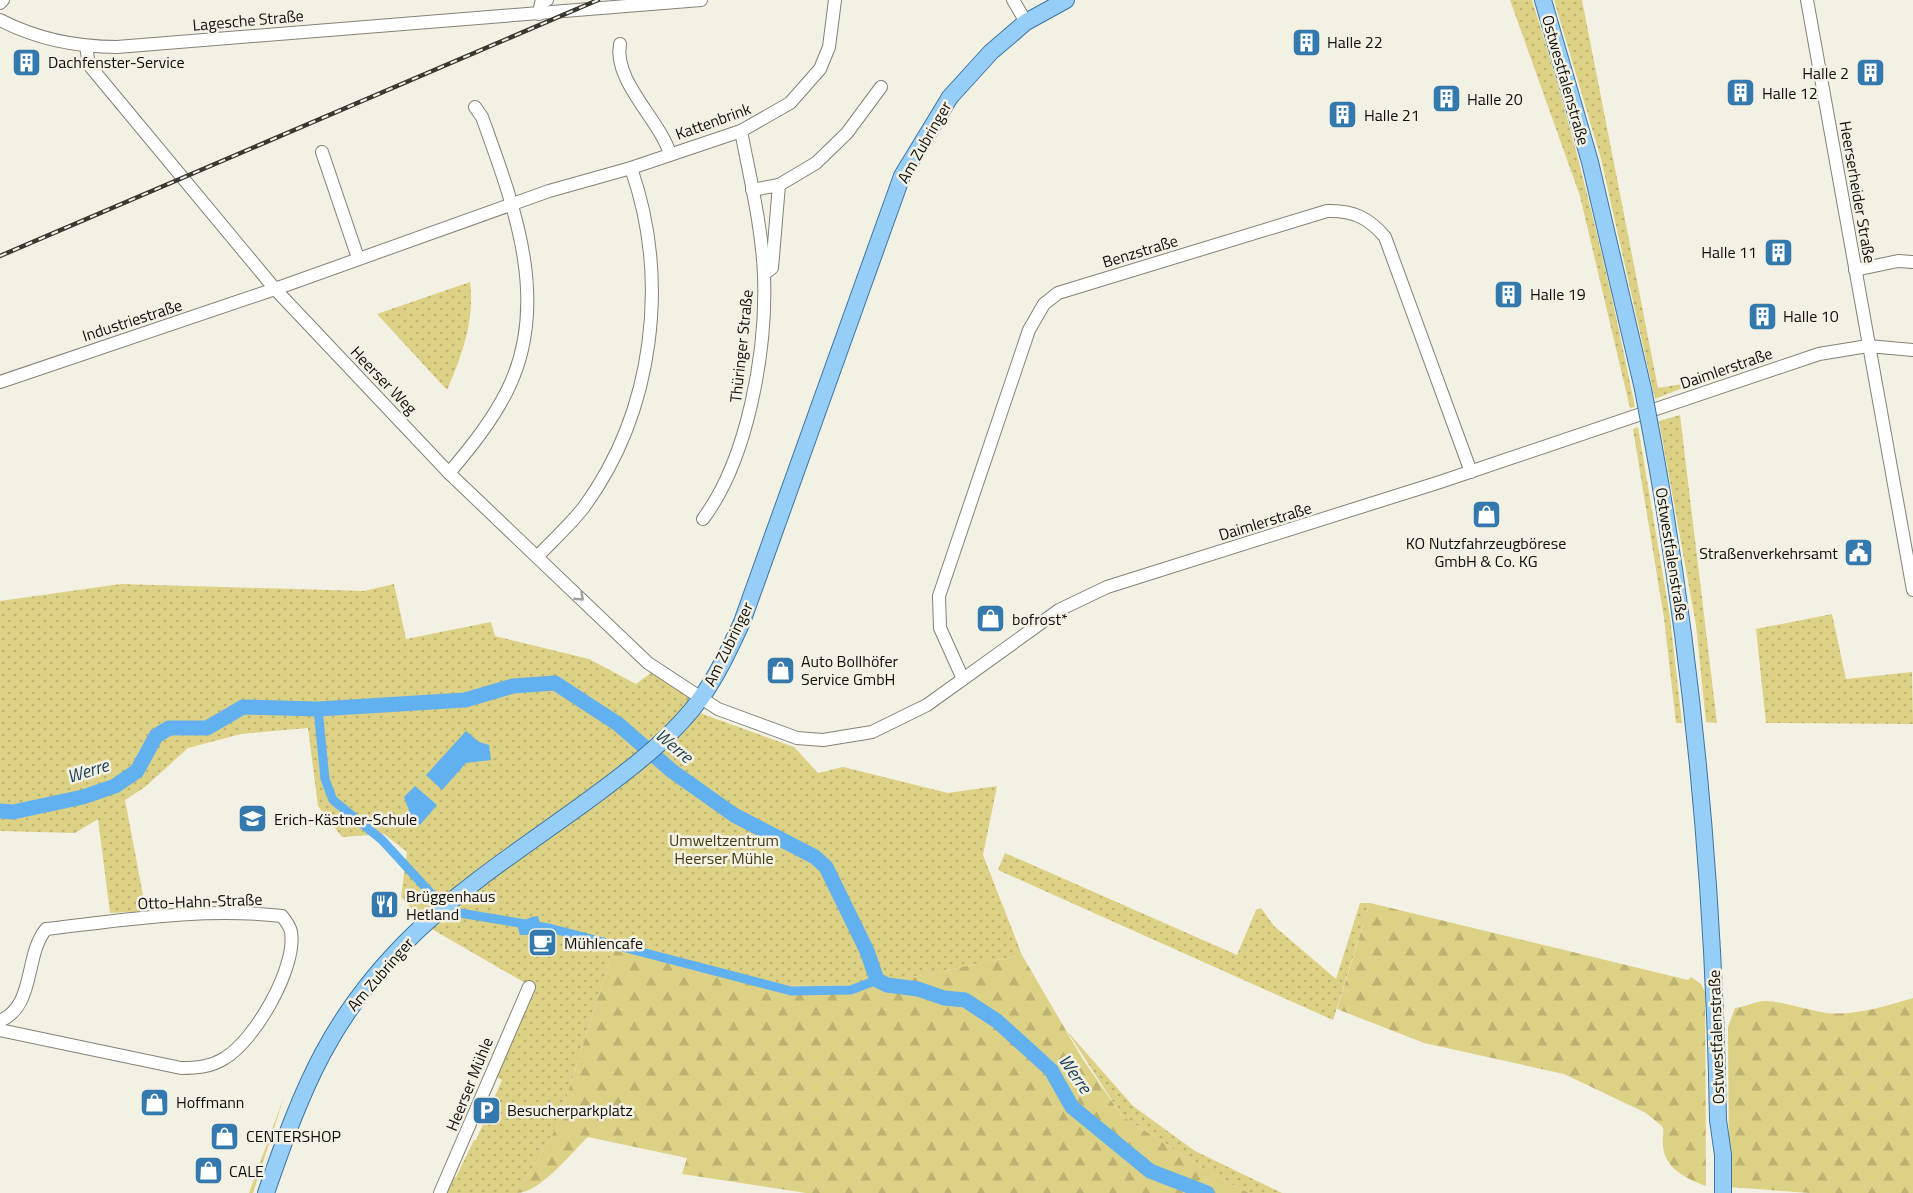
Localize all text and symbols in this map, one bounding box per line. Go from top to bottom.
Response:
street label: Lagesche Straße [191,3,305,37]
street label: Ostwestfalenstraße [1536,12,1596,148]
building icon: Halle 22 [1290,26,1322,58]
place label: Halle 22 [1327,30,1383,54]
building icon: Dachfenster-Service [11,46,43,78]
place label: Dachfenster-Service [48,50,185,74]
building icon: Halle 2 [1854,57,1886,89]
place label: Halle 2 [1802,61,1849,85]
building icon: Halle 12 [1725,77,1757,109]
place label: Halle 12 [1762,81,1818,105]
building icon: Halle 20 [1430,83,1462,115]
place label: Halle 20 [1467,87,1523,111]
street label: Kattenbrink [672,96,754,146]
street label: Am Zubringer [891,96,957,187]
building icon: Halle 21 [1327,99,1359,131]
place label: Halle 21 [1364,103,1420,127]
street label: Heerserheider Straße [1834,119,1882,265]
street label: Benzstraße [1099,228,1181,274]
building icon: Halle 11 [1762,236,1794,268]
place label: Halle 11 [1701,240,1757,264]
building icon: Halle 19 [1493,278,1525,310]
place label: Halle 19 [1530,282,1586,306]
street label: Thüringer Straße [723,288,759,404]
street label: Industriestraße [79,293,185,347]
building icon: Halle 10 [1746,300,1778,332]
place label: Halle 10 [1783,304,1839,328]
street label: Heerser Weg [345,340,423,420]
street label: Daimlerstraße [1677,341,1775,395]
street label: Ostwestfalenstraße [1650,486,1694,622]
street label: Daimlerstraße [1215,495,1315,547]
shop icon: KO Nutzfahrzeugbörese GmbH & Co. KG [1470,499,1502,531]
place label: KO Nutzfahrzeugbörese GmbH & Co. KG [1406,531,1566,573]
public building icon: Straßenverkehrsamt [1843,537,1875,569]
place label: Straßenverkehrsamt [1699,541,1838,565]
one-way arrow [573,590,584,601]
street label: Am Zubringer [697,597,759,690]
shop icon: bofrost* [975,603,1007,635]
place label: bofrost* [1012,607,1068,631]
place label: Auto Bollhöfer Service GmbH [801,649,899,691]
shop icon: Auto Bollhöfer Service GmbH [764,654,796,686]
water label: Werre [649,722,700,771]
water label: Werre [64,751,114,790]
school or university icon: Erich-Kästner-Schule [237,803,269,835]
place label: Erich-Kästner-Schule [274,807,417,831]
park label: Umweltzentrum Heerser Mühle [669,828,779,870]
place label: Brüggenhaus Hetland [406,884,496,926]
street label: Otto-Hahn-Straße [137,887,263,915]
restaurant icon: Brüggenhaus Hetland [369,889,401,921]
cafe icon: Mühlencafe [527,927,559,959]
street label: Am Zubringer [341,931,419,1016]
place label: Mühlencafe [564,931,643,955]
street label: Ostwestfalenstraße [1702,969,1730,1105]
street label: Heerser Mühle [439,1033,499,1135]
water label: Werre [1052,1049,1100,1100]
shop icon: Hoffmann [139,1086,171,1118]
place label: Hoffmann [176,1090,244,1114]
parking icon: Besucherparkplatz [470,1094,502,1126]
place label: Besucherparkplatz [507,1098,633,1122]
shop icon: CENTERSHOP [209,1120,241,1152]
place label: CENTERSHOP [246,1124,341,1148]
shop icon: CALE [192,1155,224,1187]
place label: CALE [229,1159,264,1183]

